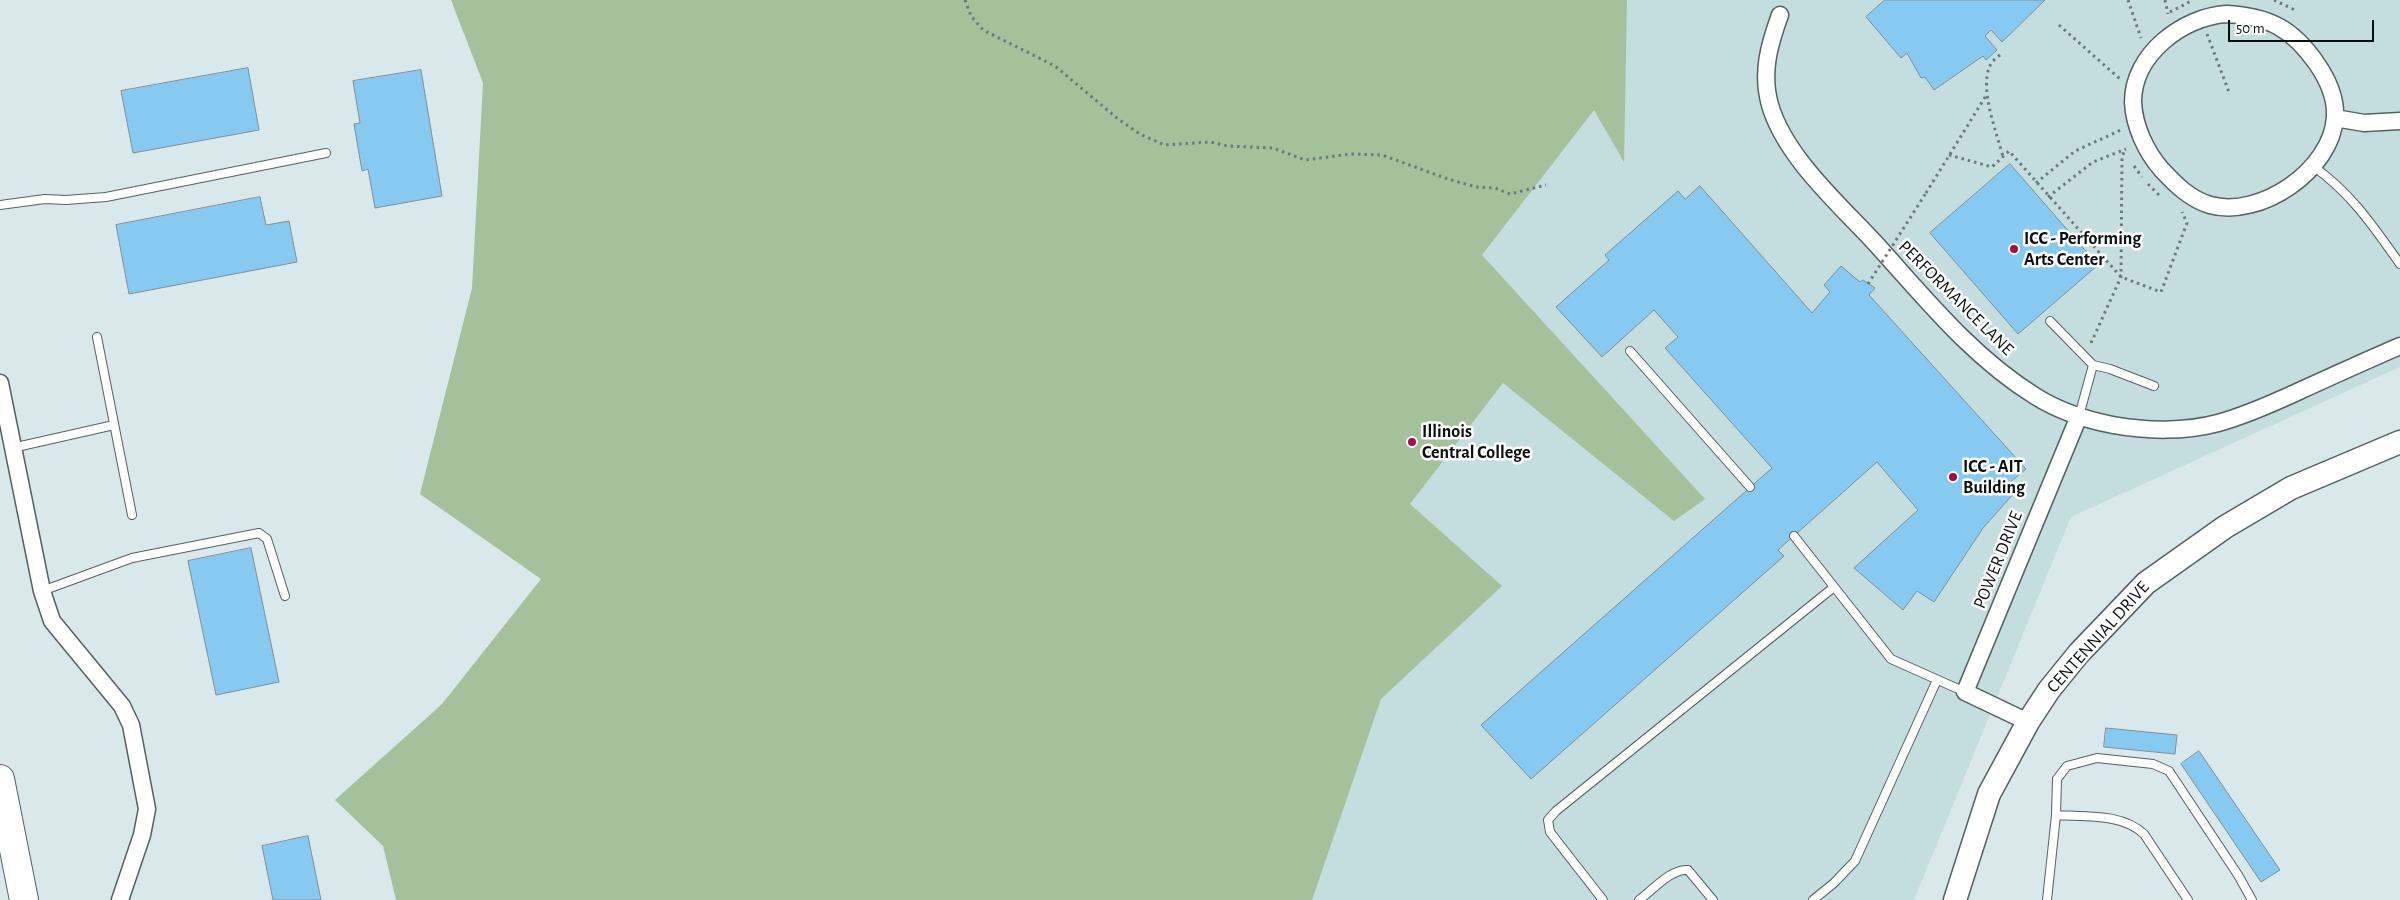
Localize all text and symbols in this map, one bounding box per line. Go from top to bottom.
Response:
scale bar [2230,10,2376,42]
text: 50 m [2236,21,2265,36]
place label: ICC - Performing Arts Center [2024,228,2141,270]
street label: PERFORMANCE LANE [1894,236,2018,360]
marker: ICC - Performing Arts Center [2008,243,2020,255]
place label: Illinois Central College [1422,421,1530,464]
marker: Illinois Central College [1406,436,1418,448]
place label: ICC - AIT Building [1963,456,2025,498]
marker: ICC - AIT Building [1947,471,1959,483]
street label: POWER DRIVE [1969,508,2027,612]
street label: CENTENNIAL DRIVE [2042,577,2154,697]

